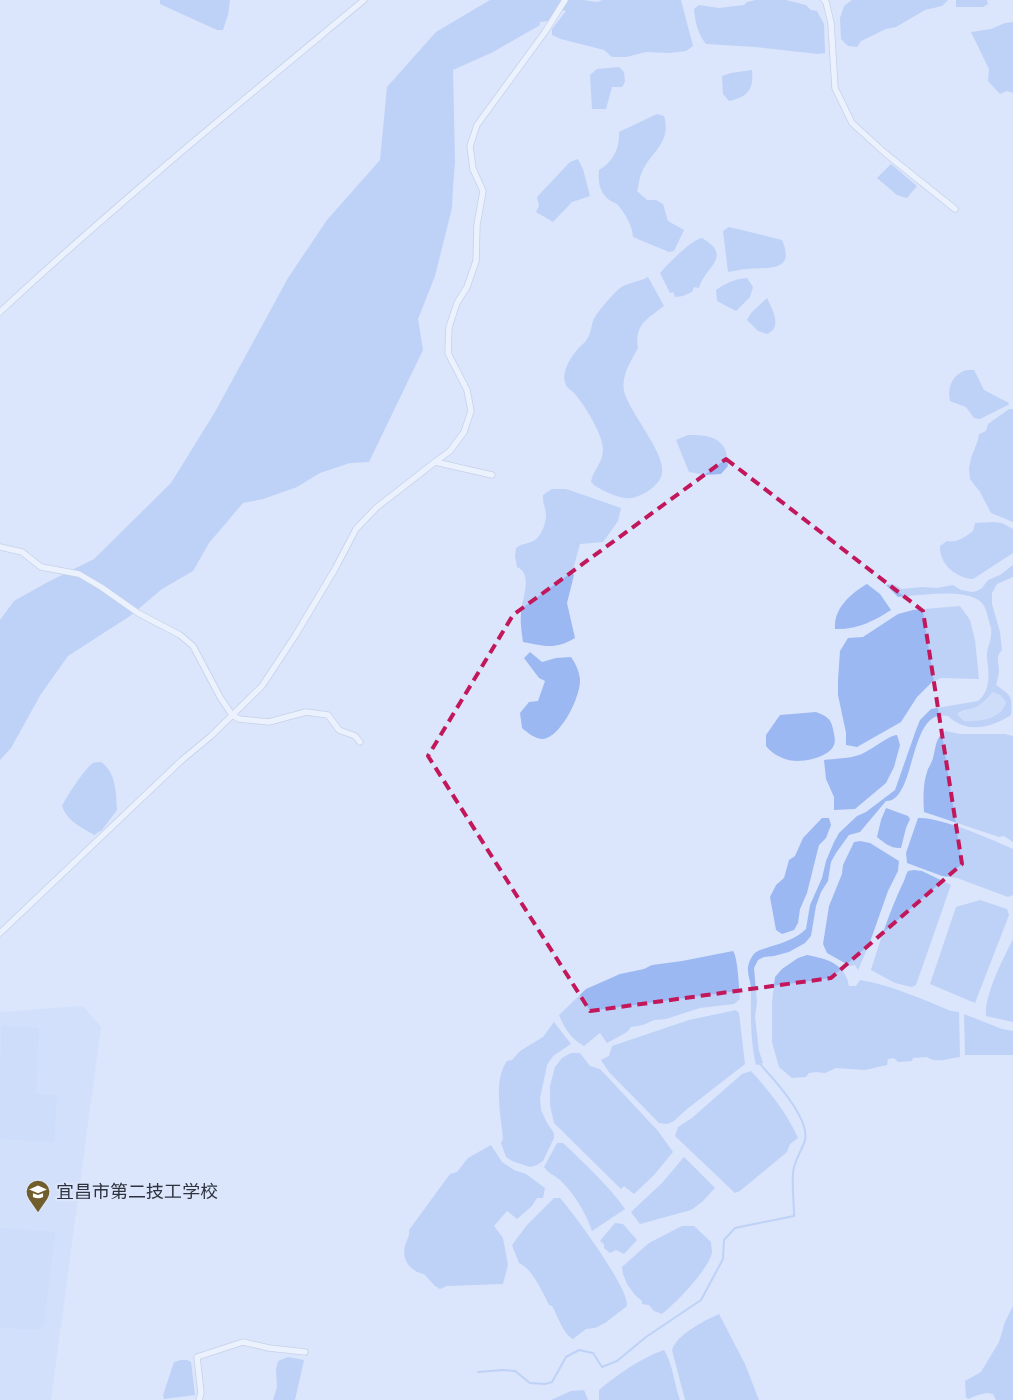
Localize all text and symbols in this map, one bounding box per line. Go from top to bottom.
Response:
school or university icon: 宜昌市第二技工学校 [25,1179,51,1213]
place label: 宜昌市第二技工学校 [56,1181,218,1203]

